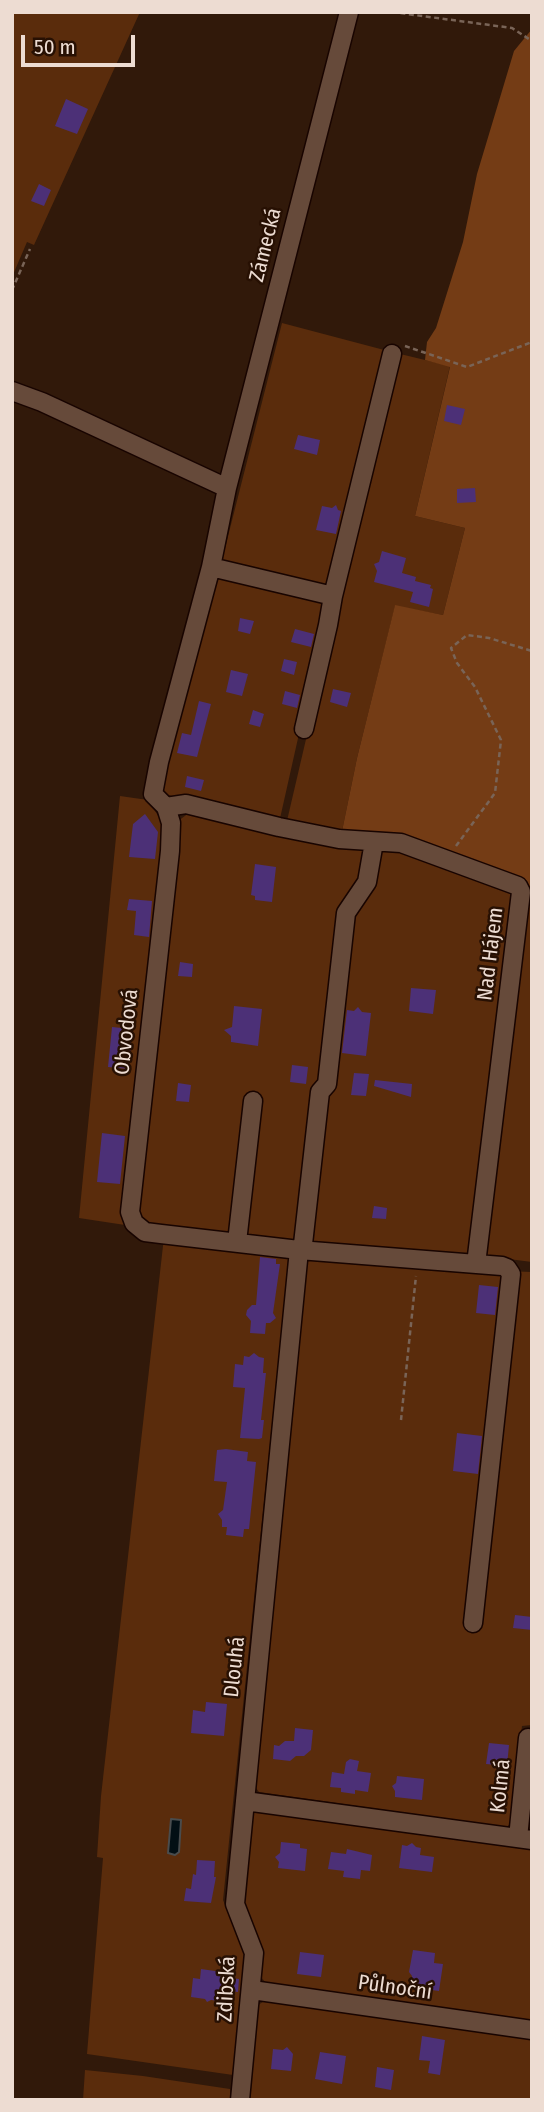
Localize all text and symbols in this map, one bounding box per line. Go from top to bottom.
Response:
scale bar [24,21,138,65]
text: 50 m [34,34,76,60]
street label: Zámecká [245,205,287,285]
street label: Nad Hájem [473,906,509,1002]
street label: Obvodová [110,988,144,1076]
street label: Dlouhá [219,1635,251,1699]
street label: Kolmá [486,1758,516,1814]
street label: Zdibská [213,1955,241,2023]
street label: Půlnoční [356,1970,434,2006]

